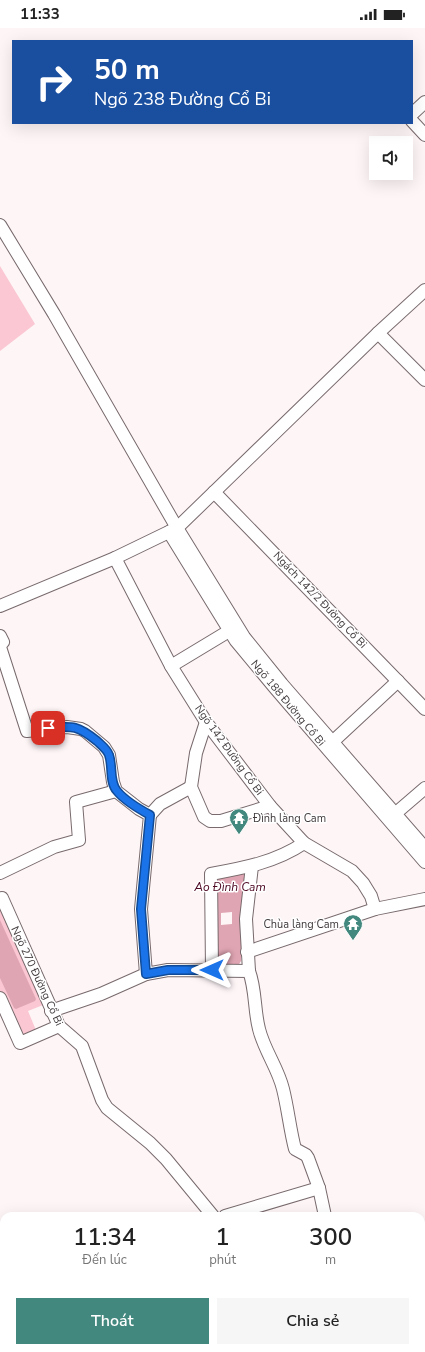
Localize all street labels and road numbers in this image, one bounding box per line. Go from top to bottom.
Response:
street label: Ngách 142/2 Đường Cổ Bi [270,548,370,652]
street label: Ngõ 188 Đường Cổ Bi [248,657,328,749]
street label: Ngõ 142 Đường Cổ Bi [191,702,267,798]
street label: Ngõ 270 Đường Cổ Bi [7,924,67,1028]

